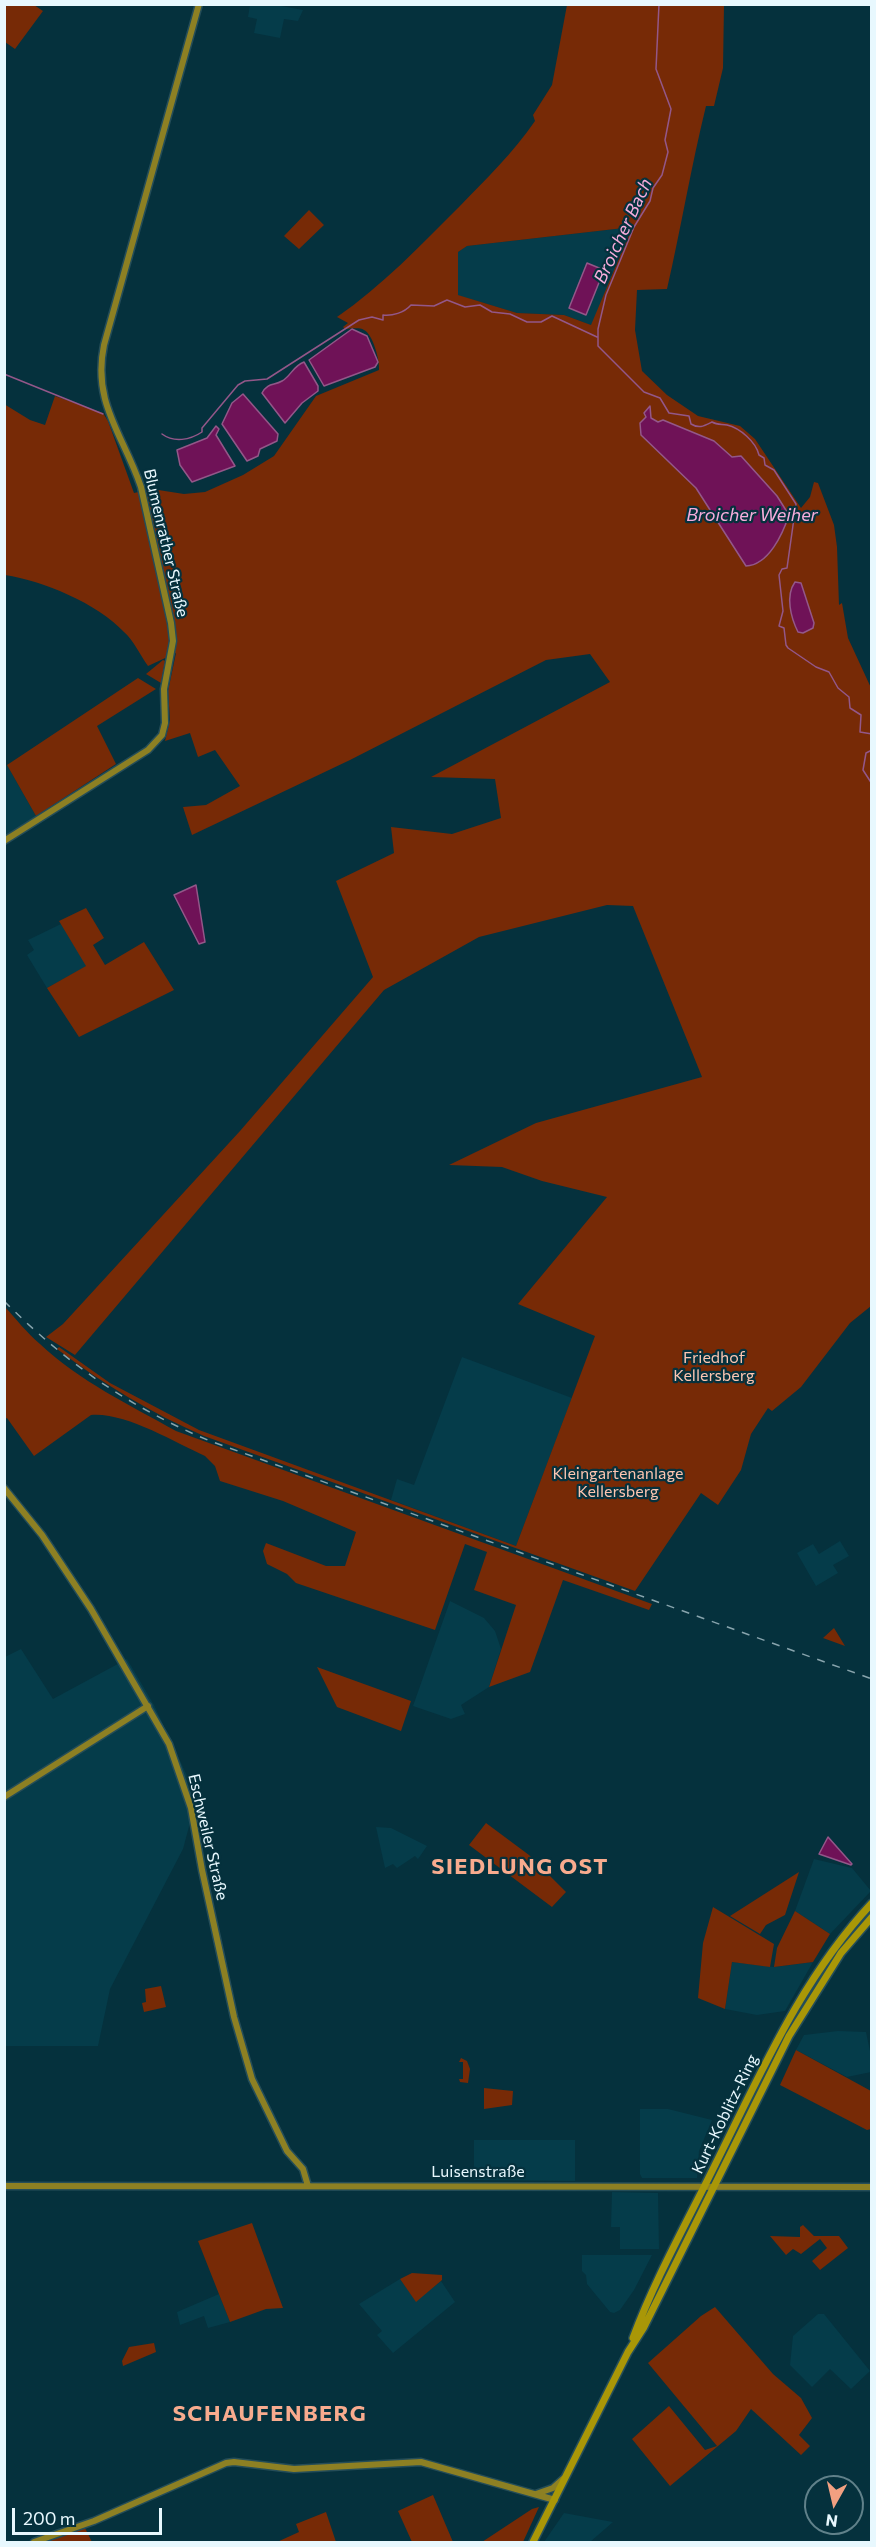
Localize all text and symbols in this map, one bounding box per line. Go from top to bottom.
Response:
water label: Broicher Bach [589,175,657,287]
street label: Blumenrather Straße [140,467,192,619]
water label: Broicher Weiher [686,504,818,526]
park label: Friedhof Kellersberg [673,1348,755,1386]
park label: Kleingartenanlage Kellersberg [553,1464,683,1502]
street label: Eschweiler Straße [184,1772,232,1902]
district label: SIEDLUNG OST [431,1854,609,1880]
street label: Kurt-Koblitz-Ring [688,2051,762,2177]
street label: Luisenstraße [431,2162,525,2182]
district label: SCHAUFENBERG [173,2401,367,2427]
north arrow [804,2475,864,2535]
scale bar [15,2496,165,2534]
text: 200 m [23,2507,76,2529]
text: N [824,2511,839,2532]

